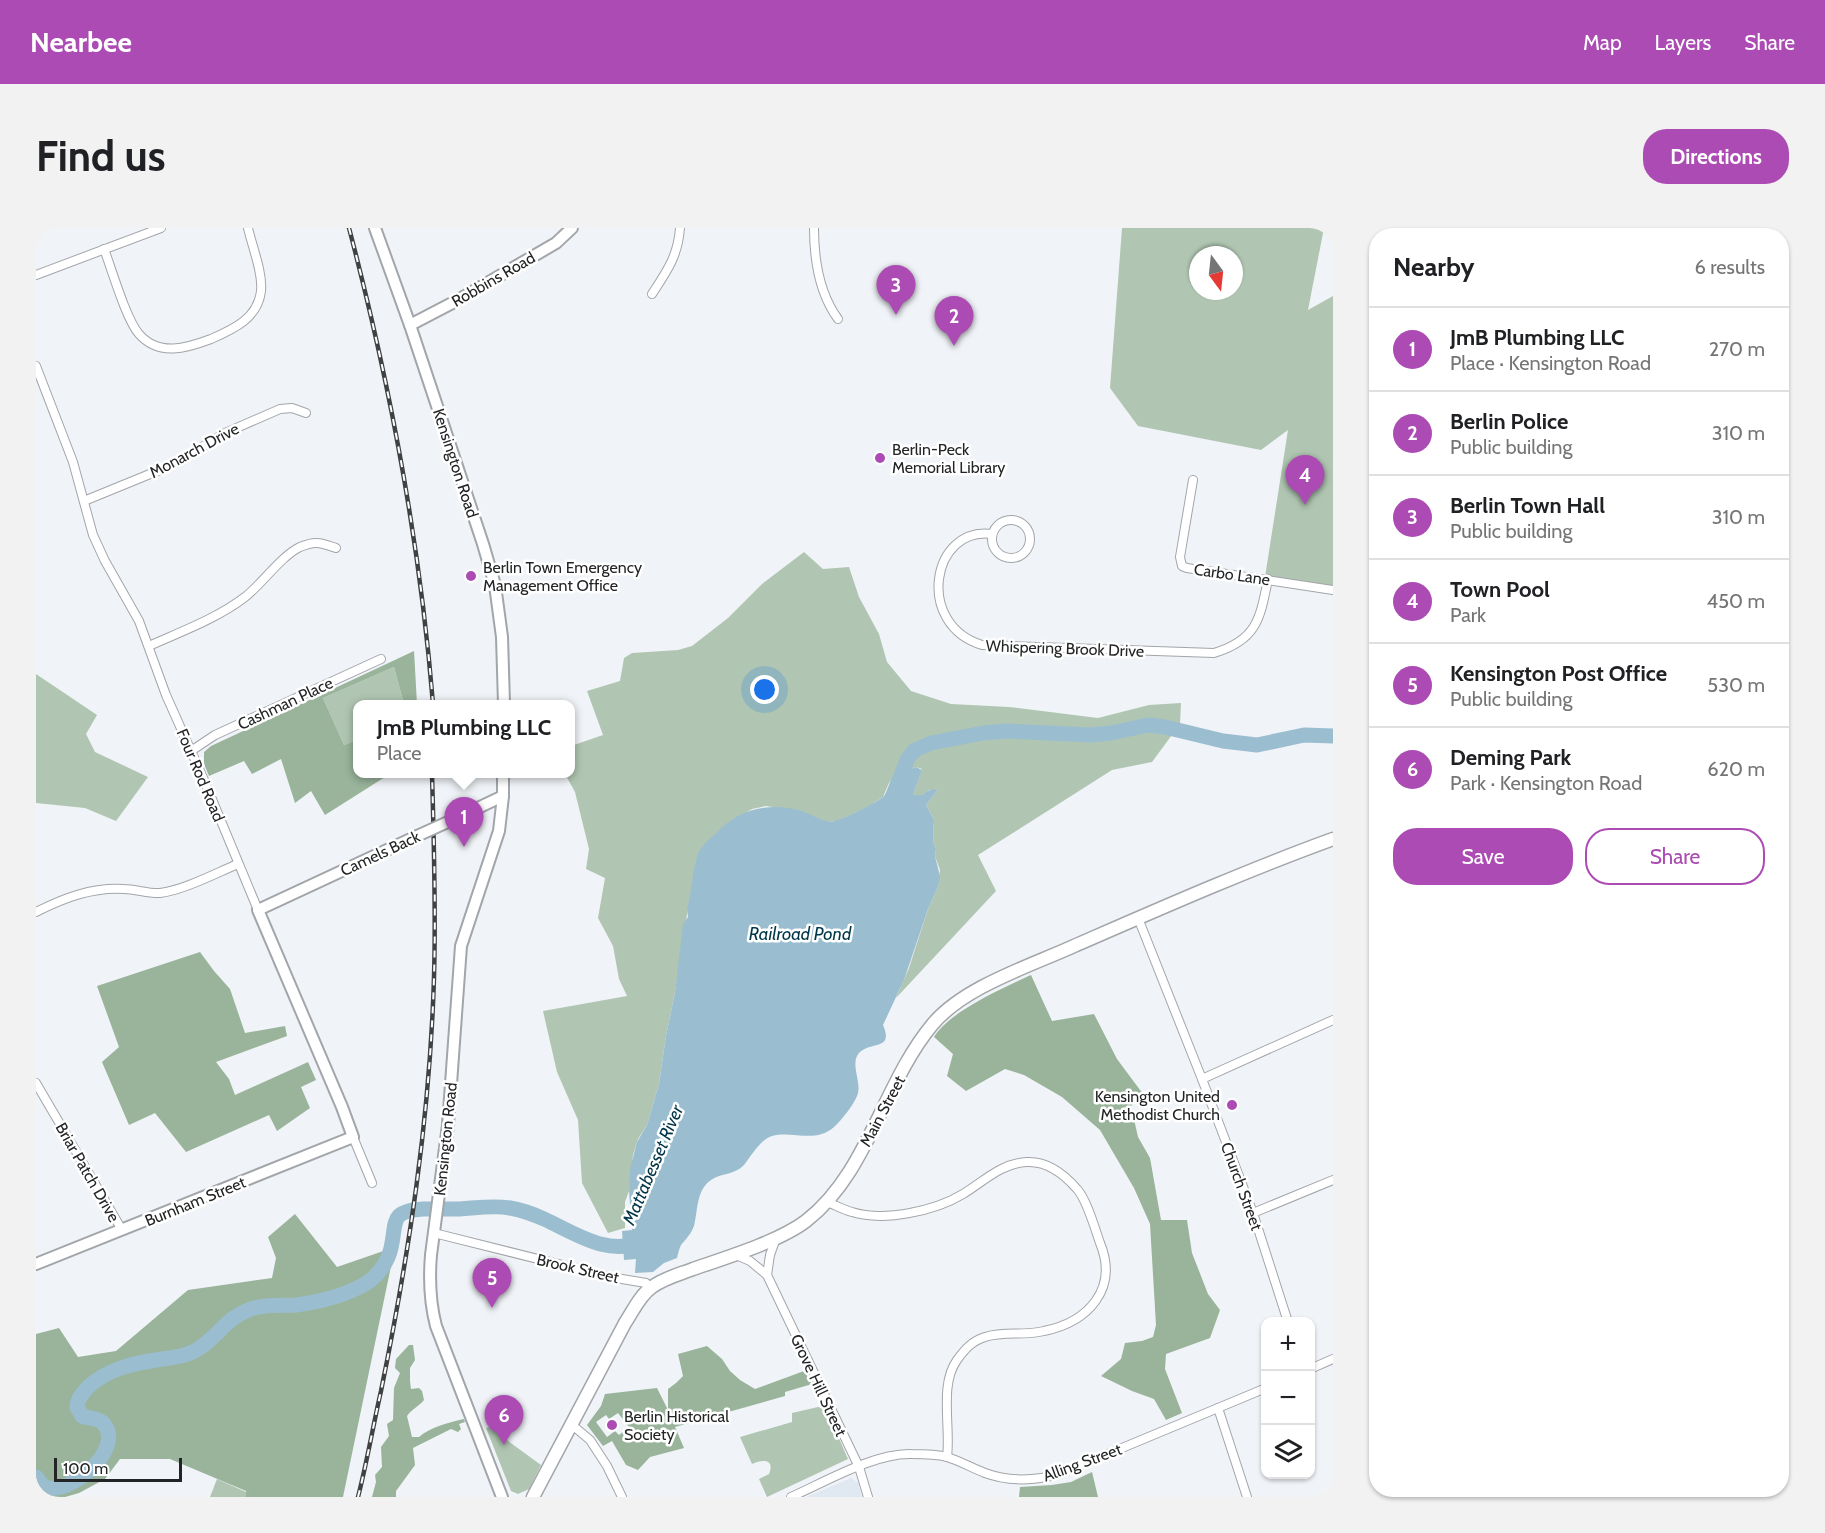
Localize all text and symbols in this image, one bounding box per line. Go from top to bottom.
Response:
text: Nearbee [30,25,132,59]
text: Map [1583,30,1622,55]
text: Layers [1655,30,1711,55]
text: Share [1744,30,1795,55]
button: Directions [1643,129,1789,184]
text: Find us [36,130,165,182]
north arrow [1189,246,1243,300]
street label: Robbins Road [448,248,538,311]
text: Nearby [1393,251,1474,283]
text: 6 results [1694,255,1765,279]
pin: 3 [876,266,916,315]
pin: 2 [934,296,974,346]
text: JmB Plumbing LLC [1450,324,1624,351]
text: 1 [1409,337,1416,361]
text: 270 m [1709,337,1765,361]
text: Place · Kensington Road [1450,351,1651,375]
street label: Kensington Road [429,406,482,520]
text: Berlin Police [1450,408,1568,435]
street label: Monarch Drive [146,419,242,482]
text: 2 [1407,421,1418,445]
text: 310 m [1712,421,1765,445]
text: Public building [1450,435,1572,459]
place label: Berlin-Peck Memorial Library [892,440,1005,477]
marker: Berlin-Peck Memorial Library [873,451,887,465]
pin: 4 [1286,456,1324,505]
text: Berlin Town Hall [1450,492,1605,519]
text: 3 [1407,505,1418,529]
text: 310 m [1712,505,1765,529]
text: Public building [1450,519,1572,543]
place label: Berlin Town Emergency Management Office [483,558,642,595]
street label: Carbo Lane [1193,560,1271,589]
marker: Berlin Town Emergency Management Office [464,569,478,583]
text: Town Pool [1450,576,1550,603]
text: 4 [1406,589,1419,613]
text: 450 m [1707,589,1765,613]
text: Park [1450,603,1486,627]
street label: Whispering Brook Drive [985,636,1144,661]
text: Kensington Post Office [1450,660,1667,687]
street label: Cashman Place [235,673,336,734]
text: 5 [1407,673,1418,697]
text: 530 m [1707,673,1765,697]
your location [750,675,779,704]
text: Public building [1450,687,1572,711]
popup [353,700,575,778]
text: JmB Plumbing LLC [377,714,551,741]
street label: Four Rod Road [172,726,229,824]
text: Place [377,741,422,765]
text: Deming Park [1450,744,1571,771]
text: 6 [1407,757,1418,781]
text: 620 m [1707,757,1765,781]
text: Park · Kensington Road [1450,771,1642,795]
pin: 1 [444,798,484,847]
street label: Camels Back [337,826,424,880]
button: Save [1393,828,1573,885]
button: Share [1585,828,1765,885]
water label: Railroad Pond [749,923,852,945]
street label: Main Street [856,1072,909,1150]
street label: Kensington Road [430,1081,461,1197]
place label: Kensington United Methodist Church [1095,1087,1220,1124]
marker: Kensington United Methodist Church [1225,1098,1239,1112]
water label: Mattabesset River [617,1100,689,1229]
street label: Briar Patch Drive [51,1119,124,1225]
street label: Church Street [1217,1139,1266,1233]
street label: Burnham Street [142,1172,249,1230]
street label: Brook Street [535,1250,621,1287]
pin: 5 [472,1258,512,1308]
map controls [1261,1317,1315,1479]
button: + [1261,1317,1315,1371]
street label: Grove Hill Street [787,1331,851,1440]
button: − [1261,1371,1315,1425]
pin: 6 [484,1396,524,1445]
place label: Berlin Historical Society [624,1407,729,1444]
marker: Berlin Historical Society [605,1418,619,1432]
button: layers [1261,1425,1315,1479]
street label: Alling Street [1040,1439,1125,1485]
scale bar [54,1455,182,1482]
text: 100 m [63,1459,108,1478]

